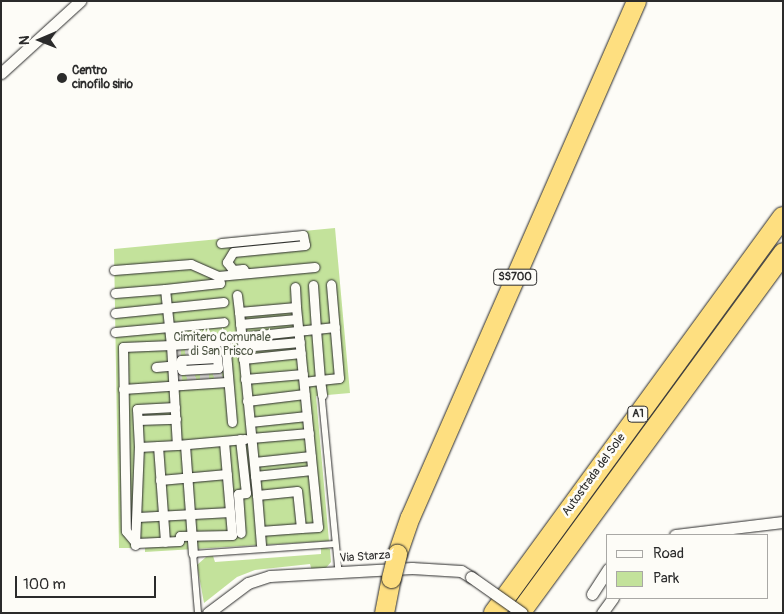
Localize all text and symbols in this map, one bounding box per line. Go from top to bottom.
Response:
north arrow [15,15,65,65]
text: N [16,35,33,45]
place label: Centro cinofilo sirio [72,64,133,92]
marker: Centro cinofilo sirio [56,72,68,84]
road number: SS700 [492,268,538,286]
park label: Cimitero Comunale di San Prisco [173,331,271,359]
road number: A1 [627,406,649,422]
street label: Autostrada del Sole [559,431,629,519]
legend [606,534,769,599]
text: Road [653,544,684,563]
street label: Via Starza [339,548,391,566]
scale bar [18,566,159,598]
text: Park [653,569,679,588]
text: 100 m [23,575,66,594]

